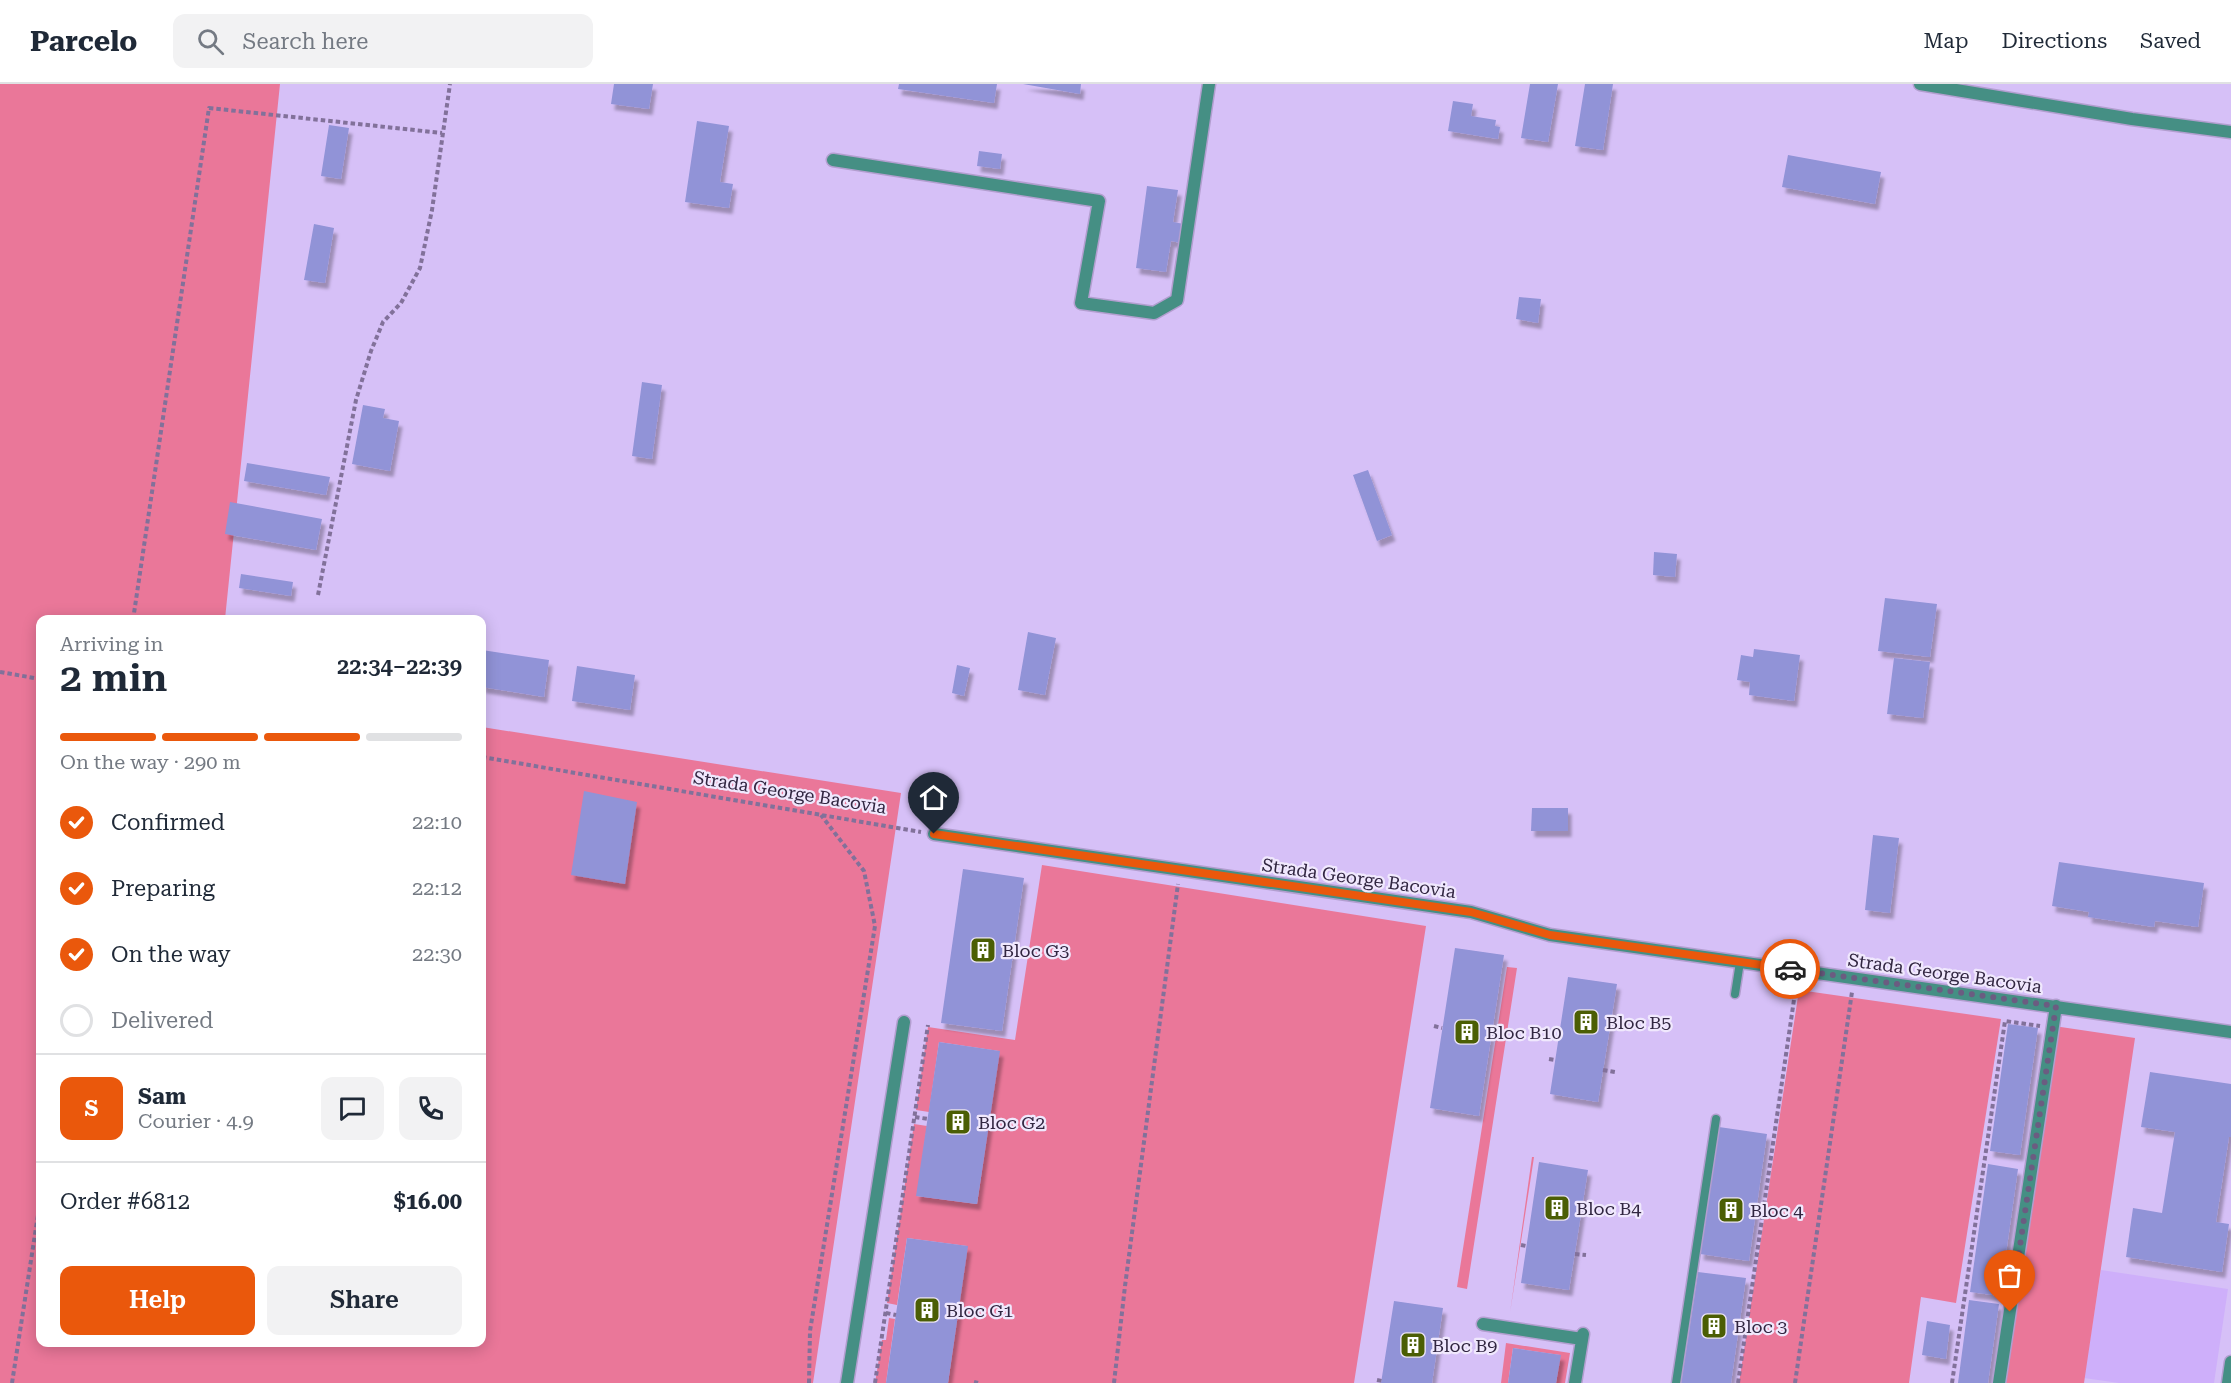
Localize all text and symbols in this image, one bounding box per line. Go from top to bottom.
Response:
search box [173,14,593,68]
text: Parcelo [30,25,137,58]
icon: search [194,25,227,58]
text: Search here [242,29,368,54]
text: Map [1924,29,1968,53]
text: Directions [2001,29,2107,53]
text: Saved [2140,29,2201,53]
text: Arriving in [60,632,163,656]
text: 22:34–22:39 [337,654,462,679]
text: 2 min [60,655,167,701]
text: On the way · 290 m [60,750,241,774]
street label: Strada George Bacovia [692,766,888,818]
pin [908,772,959,834]
icon: home [917,781,950,814]
icon: check [60,806,93,839]
text: Confirmed [111,810,225,835]
text: 22:10 [412,810,462,834]
street label: Strada George Bacovia [1261,854,1457,902]
icon: check [60,872,93,905]
text: Preparing [111,876,215,901]
text: 22:12 [412,876,462,900]
building icon: Bloc G3 [968,935,998,965]
icon: check [60,938,93,971]
courier [1760,939,1820,999]
place label: Bloc G3 [1002,940,1069,961]
text: On the way [111,942,231,967]
text: 22:30 [412,942,462,966]
street label: Strada George Bacovia [1847,949,2043,997]
icon: car [1774,953,1807,986]
building icon: Bloc B5 [1571,1007,1601,1037]
text: Delivered [111,1008,213,1033]
place label: Bloc B5 [1606,1012,1671,1033]
building icon: Bloc B10 [1452,1017,1482,1047]
place label: Bloc B10 [1486,1022,1561,1043]
button: chat [321,1077,384,1140]
button: phone [399,1077,462,1140]
text: Sam [138,1084,186,1109]
text: S [85,1096,98,1121]
building icon: Bloc G2 [943,1107,973,1137]
text: Courier · 4.9 [138,1109,254,1133]
place label: Bloc G2 [978,1112,1045,1133]
text: Order #6812 [60,1189,190,1214]
text: $16.00 [393,1189,462,1214]
building icon: Bloc B4 [1542,1193,1572,1223]
building icon: Bloc 4 [1716,1195,1746,1225]
place label: Bloc B4 [1576,1198,1641,1219]
place label: Bloc 4 [1750,1200,1803,1221]
pin [1984,1250,2035,1312]
icon: bag [1993,1259,2026,1292]
button: Help [60,1266,255,1335]
button: Share [267,1266,462,1335]
building icon: Bloc G1 [912,1295,942,1325]
place label: Bloc G1 [946,1300,1013,1321]
building icon: Bloc 3 [1699,1311,1729,1341]
place label: Bloc 3 [1734,1316,1787,1337]
building icon: Bloc B9 [1398,1330,1428,1360]
place label: Bloc B9 [1432,1335,1497,1356]

